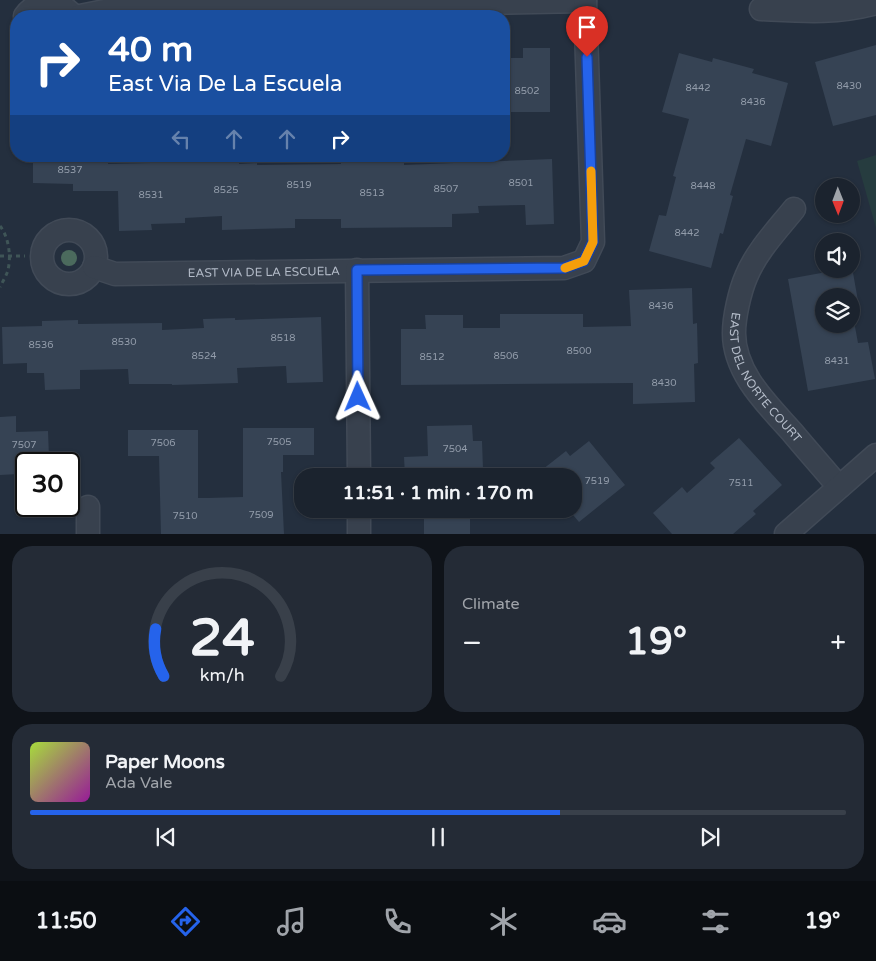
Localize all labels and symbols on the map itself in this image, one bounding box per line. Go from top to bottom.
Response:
pin [566,6,608,57]
house number: 8430 [836,80,862,92]
house number: 8442 [685,82,711,94]
house number: 8502 [514,85,540,97]
house number: 8436 [740,96,766,108]
house number: 8537 [57,164,83,176]
house number: 8501 [508,177,534,189]
north arrow [815,178,860,222]
house number: 8519 [286,179,312,191]
house number: 8448 [690,180,716,192]
house number: 8507 [433,183,459,195]
house number: 8525 [213,184,239,196]
house number: 8513 [359,187,385,199]
house number: 8531 [138,189,164,201]
house number: 8442 [674,227,700,239]
street label: EAST VIA DE LA ESCUELA [188,264,340,280]
house number: 8436 [648,300,674,312]
street label: EAST DEL NORTE COURT [727,311,805,446]
house number: 8518 [270,332,296,344]
house number: 8530 [111,336,137,348]
house number: 8536 [28,339,54,351]
house number: 8500 [566,345,592,357]
house number: 8524 [191,350,217,362]
house number: 8506 [493,350,519,362]
house number: 8512 [419,351,445,363]
house number: 8431 [824,355,850,367]
position arrow [331,370,383,422]
house number: 8430 [651,377,677,389]
house number: 7505 [266,436,292,448]
house number: 7506 [150,437,176,449]
house number: 7507 [11,439,37,451]
house number: 7504 [442,443,468,455]
speed limit sign: 30 [15,452,80,517]
house number: 7519 [584,475,610,487]
house number: 7511 [728,477,754,489]
house number: 7509 [248,509,274,521]
house number: 7510 [172,510,198,522]

